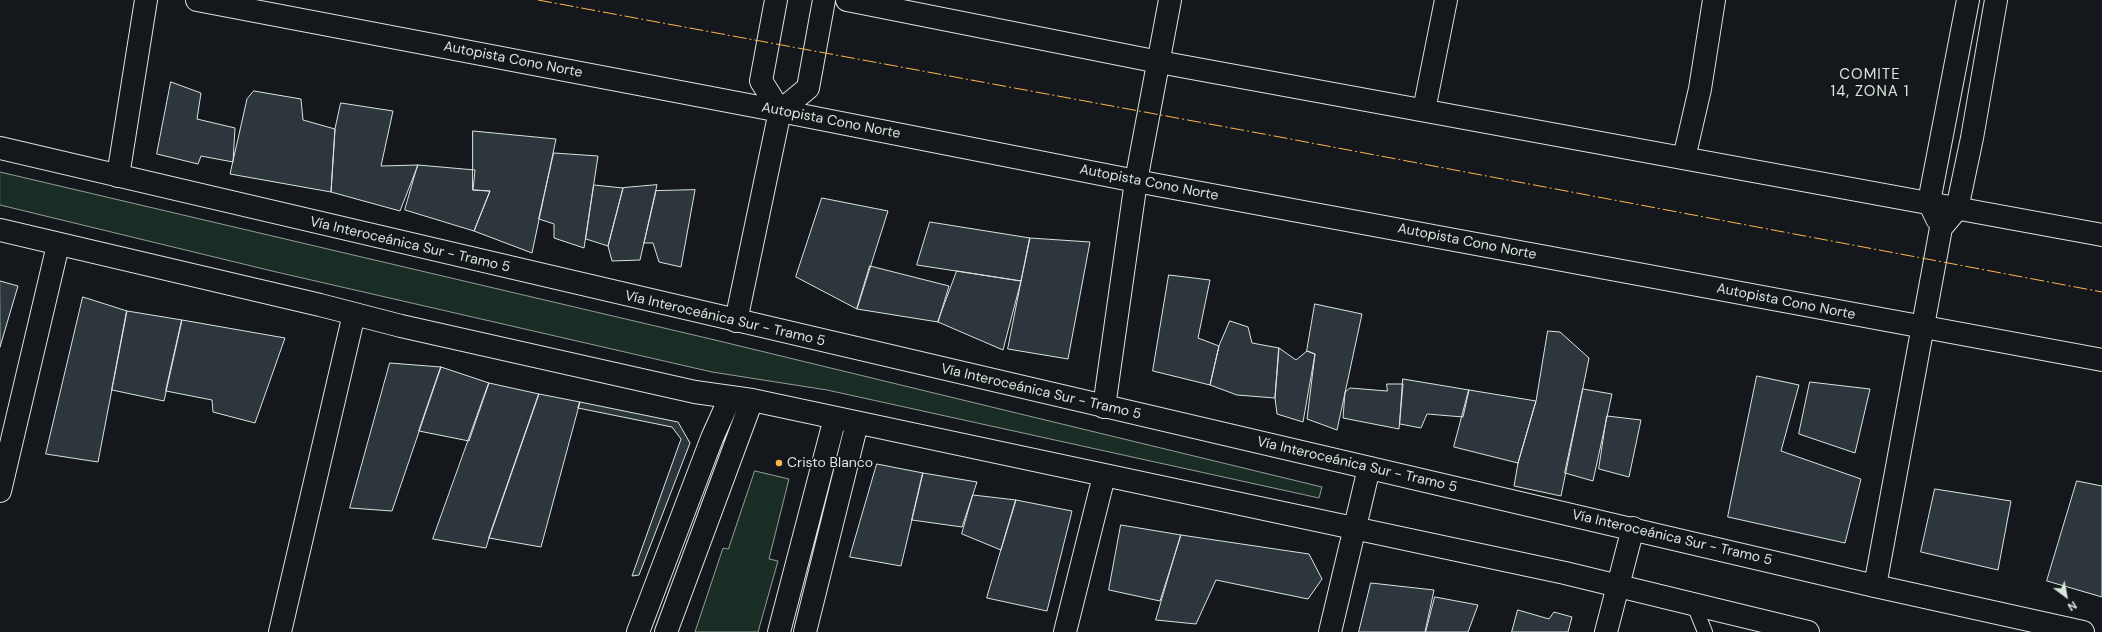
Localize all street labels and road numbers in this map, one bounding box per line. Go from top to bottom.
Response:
street label: Autopista Cono Norte [442,38,584,82]
street label: Autopista Cono Norte [760,99,902,143]
street label: Autopista Cono Norte [1078,161,1220,205]
street label: Vía Interoceánica Sur - Tramo 5 [308,214,512,276]
street label: Autopista Cono Norte [1396,220,1538,264]
street label: Autopista Cono Norte [1715,280,1857,324]
street label: Vía Interoceánica Sur - Tramo 5 [623,288,827,350]
street label: Vía Interoceánica Sur - Tramo 5 [939,361,1143,423]
street label: Vía Interoceánica Sur - Tramo 5 [1255,434,1459,496]
street label: Vía Interoceánica Sur - Tramo 5 [1570,507,1774,569]

